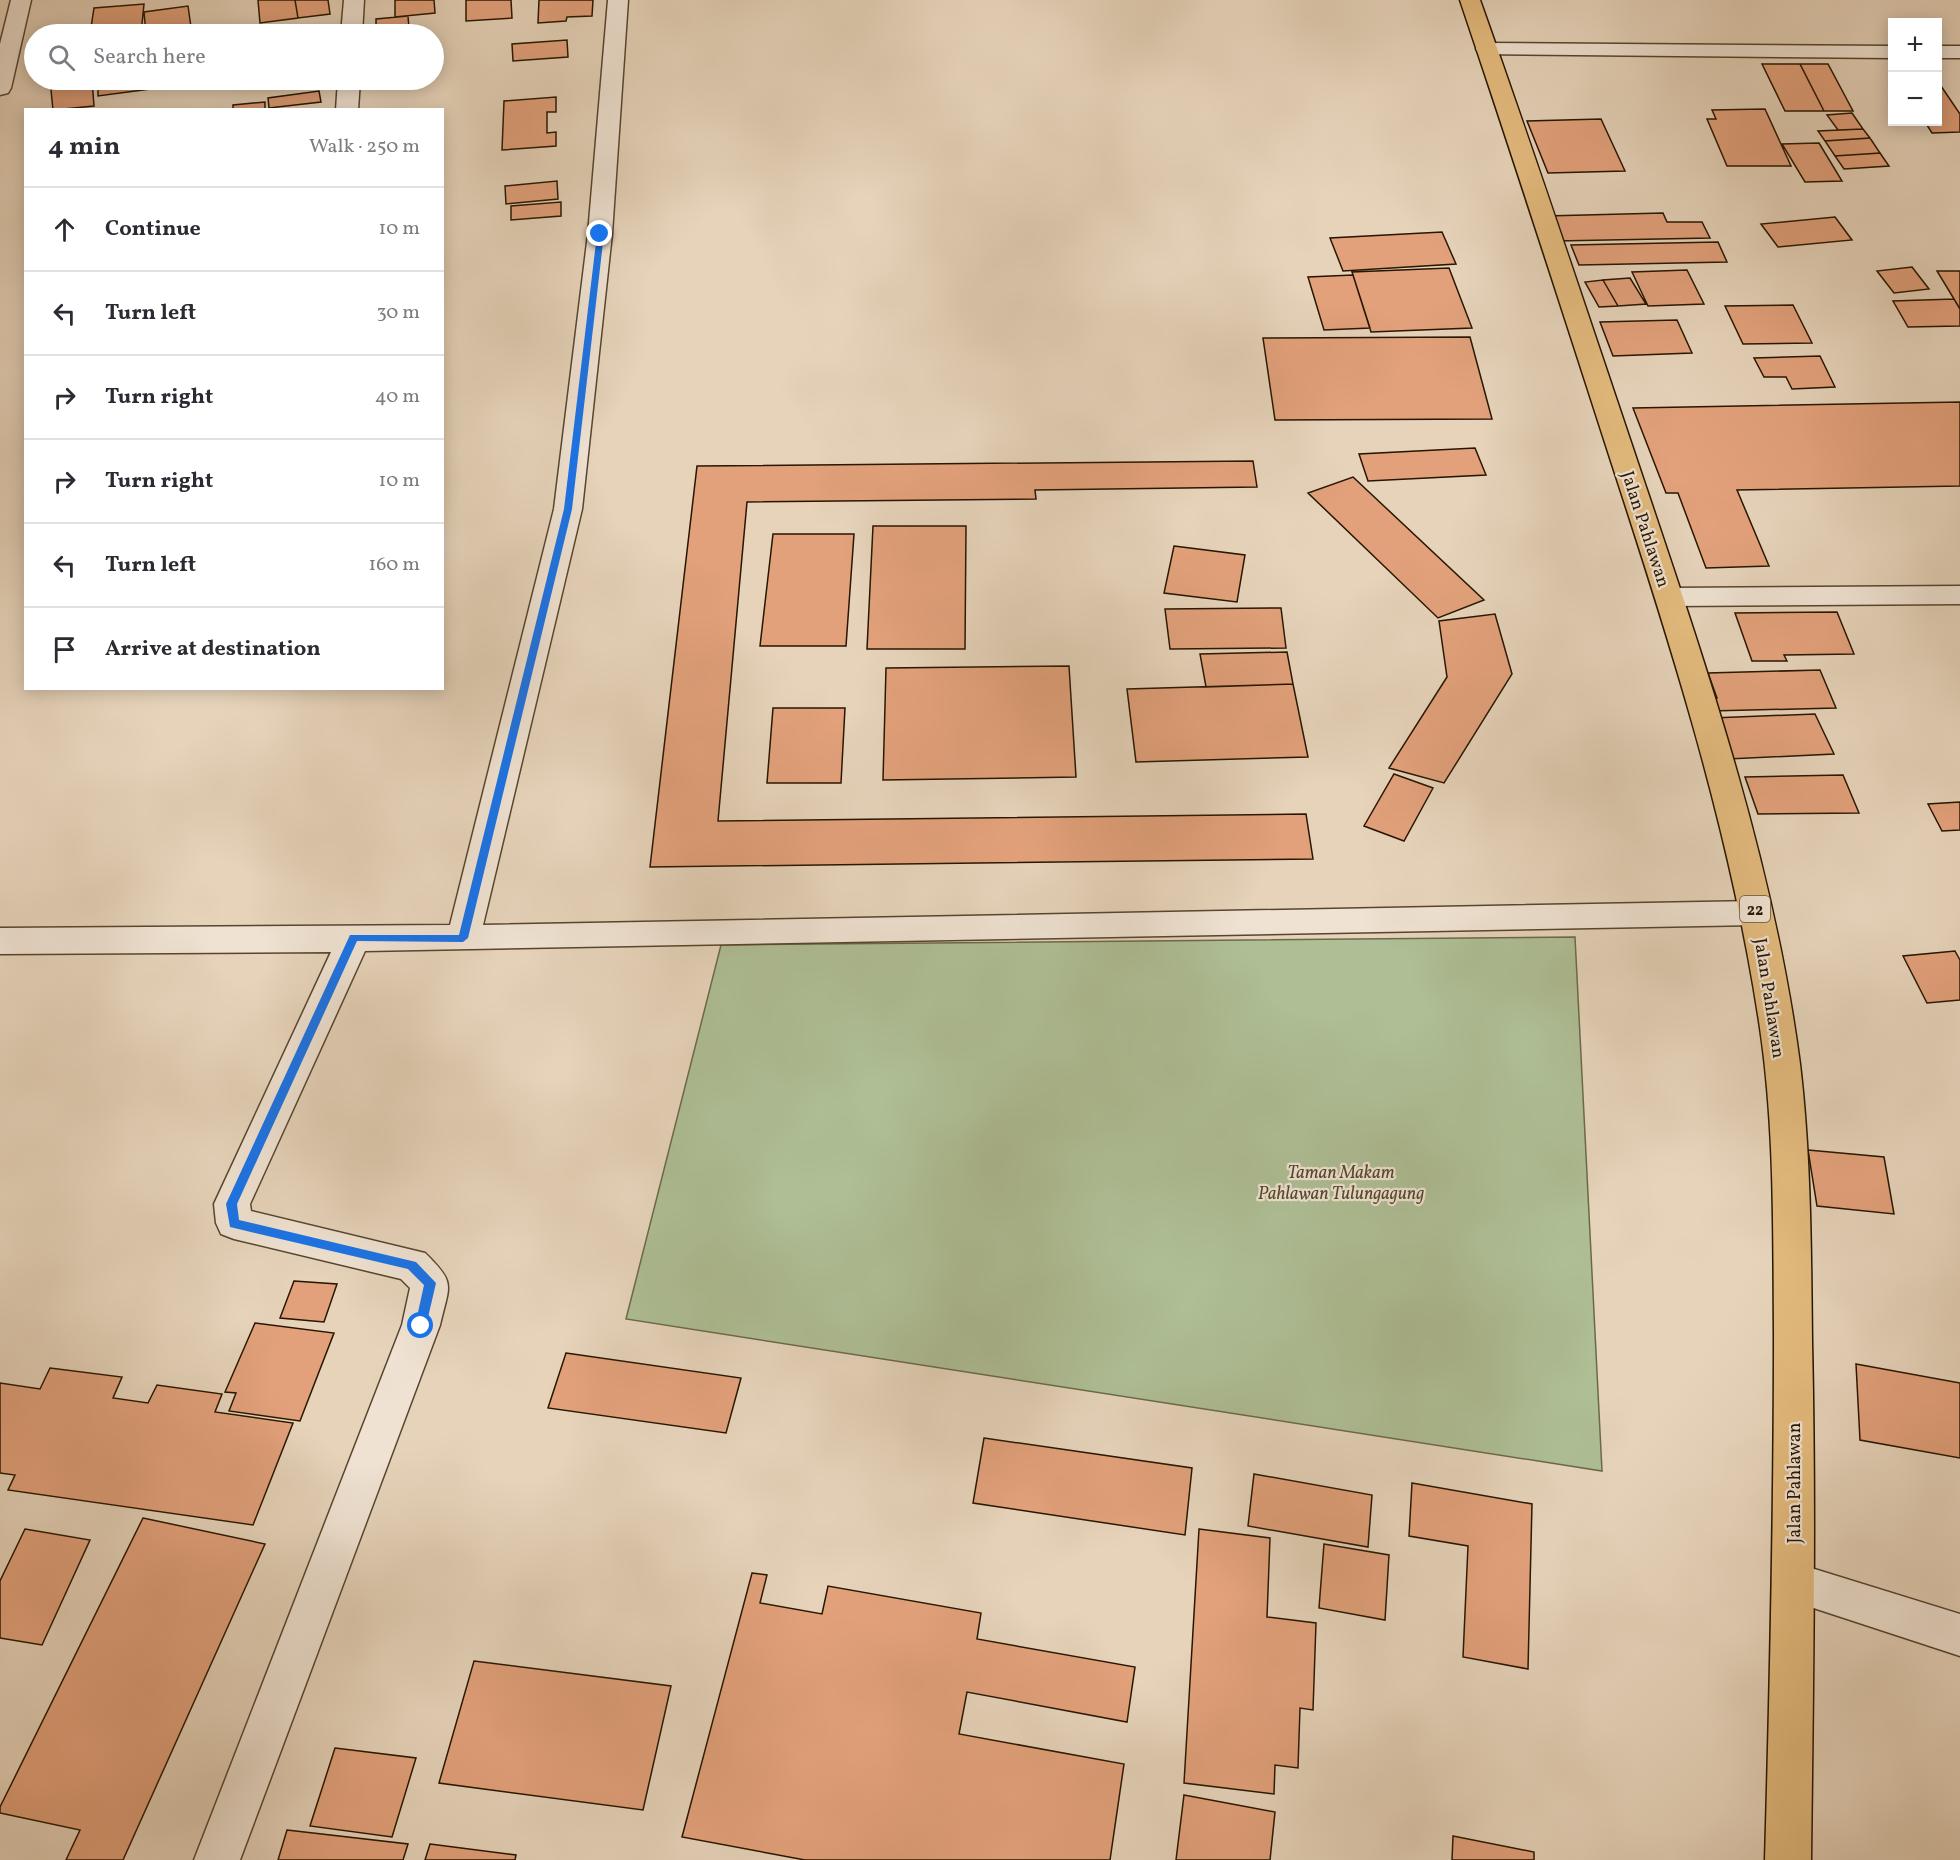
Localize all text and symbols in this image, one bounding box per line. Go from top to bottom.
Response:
map controls [1888,18,1942,126]
button: + [1888,18,1942,72]
search box [24,24,444,90]
icon: search [45,41,78,74]
text: Search here [93,42,206,73]
button: − [1888,72,1942,126]
text: 4 min [48,129,120,165]
text: Walk · 250 m [309,133,420,161]
icon: ahead [48,213,81,246]
text: Continue [105,214,201,245]
text: 10 m [379,215,420,243]
route end [586,220,612,246]
icon: left [48,297,81,330]
text: Turn left [105,298,196,329]
text: 30 m [376,299,420,327]
icon: right [48,381,81,414]
text: Turn right [105,382,213,413]
text: 40 m [375,383,420,411]
icon: right [48,465,81,498]
text: Turn right [105,466,213,497]
text: 10 m [379,467,420,495]
street label: Jalan Pahlawan [1614,468,1675,591]
icon: left [48,549,81,582]
text: Turn left [105,550,196,581]
text: 160 m [368,551,420,579]
icon: arrive [48,633,81,666]
text: Arrive at destination [105,634,321,665]
road number: 22 [1740,896,1770,922]
street label: Jalan Pahlawan [1747,936,1790,1060]
park label: Taman Makam Pahlawan Tulungagung [1258,1161,1424,1207]
route start [407,1312,433,1338]
street label: Jalan Pahlawan [1783,1422,1808,1544]

